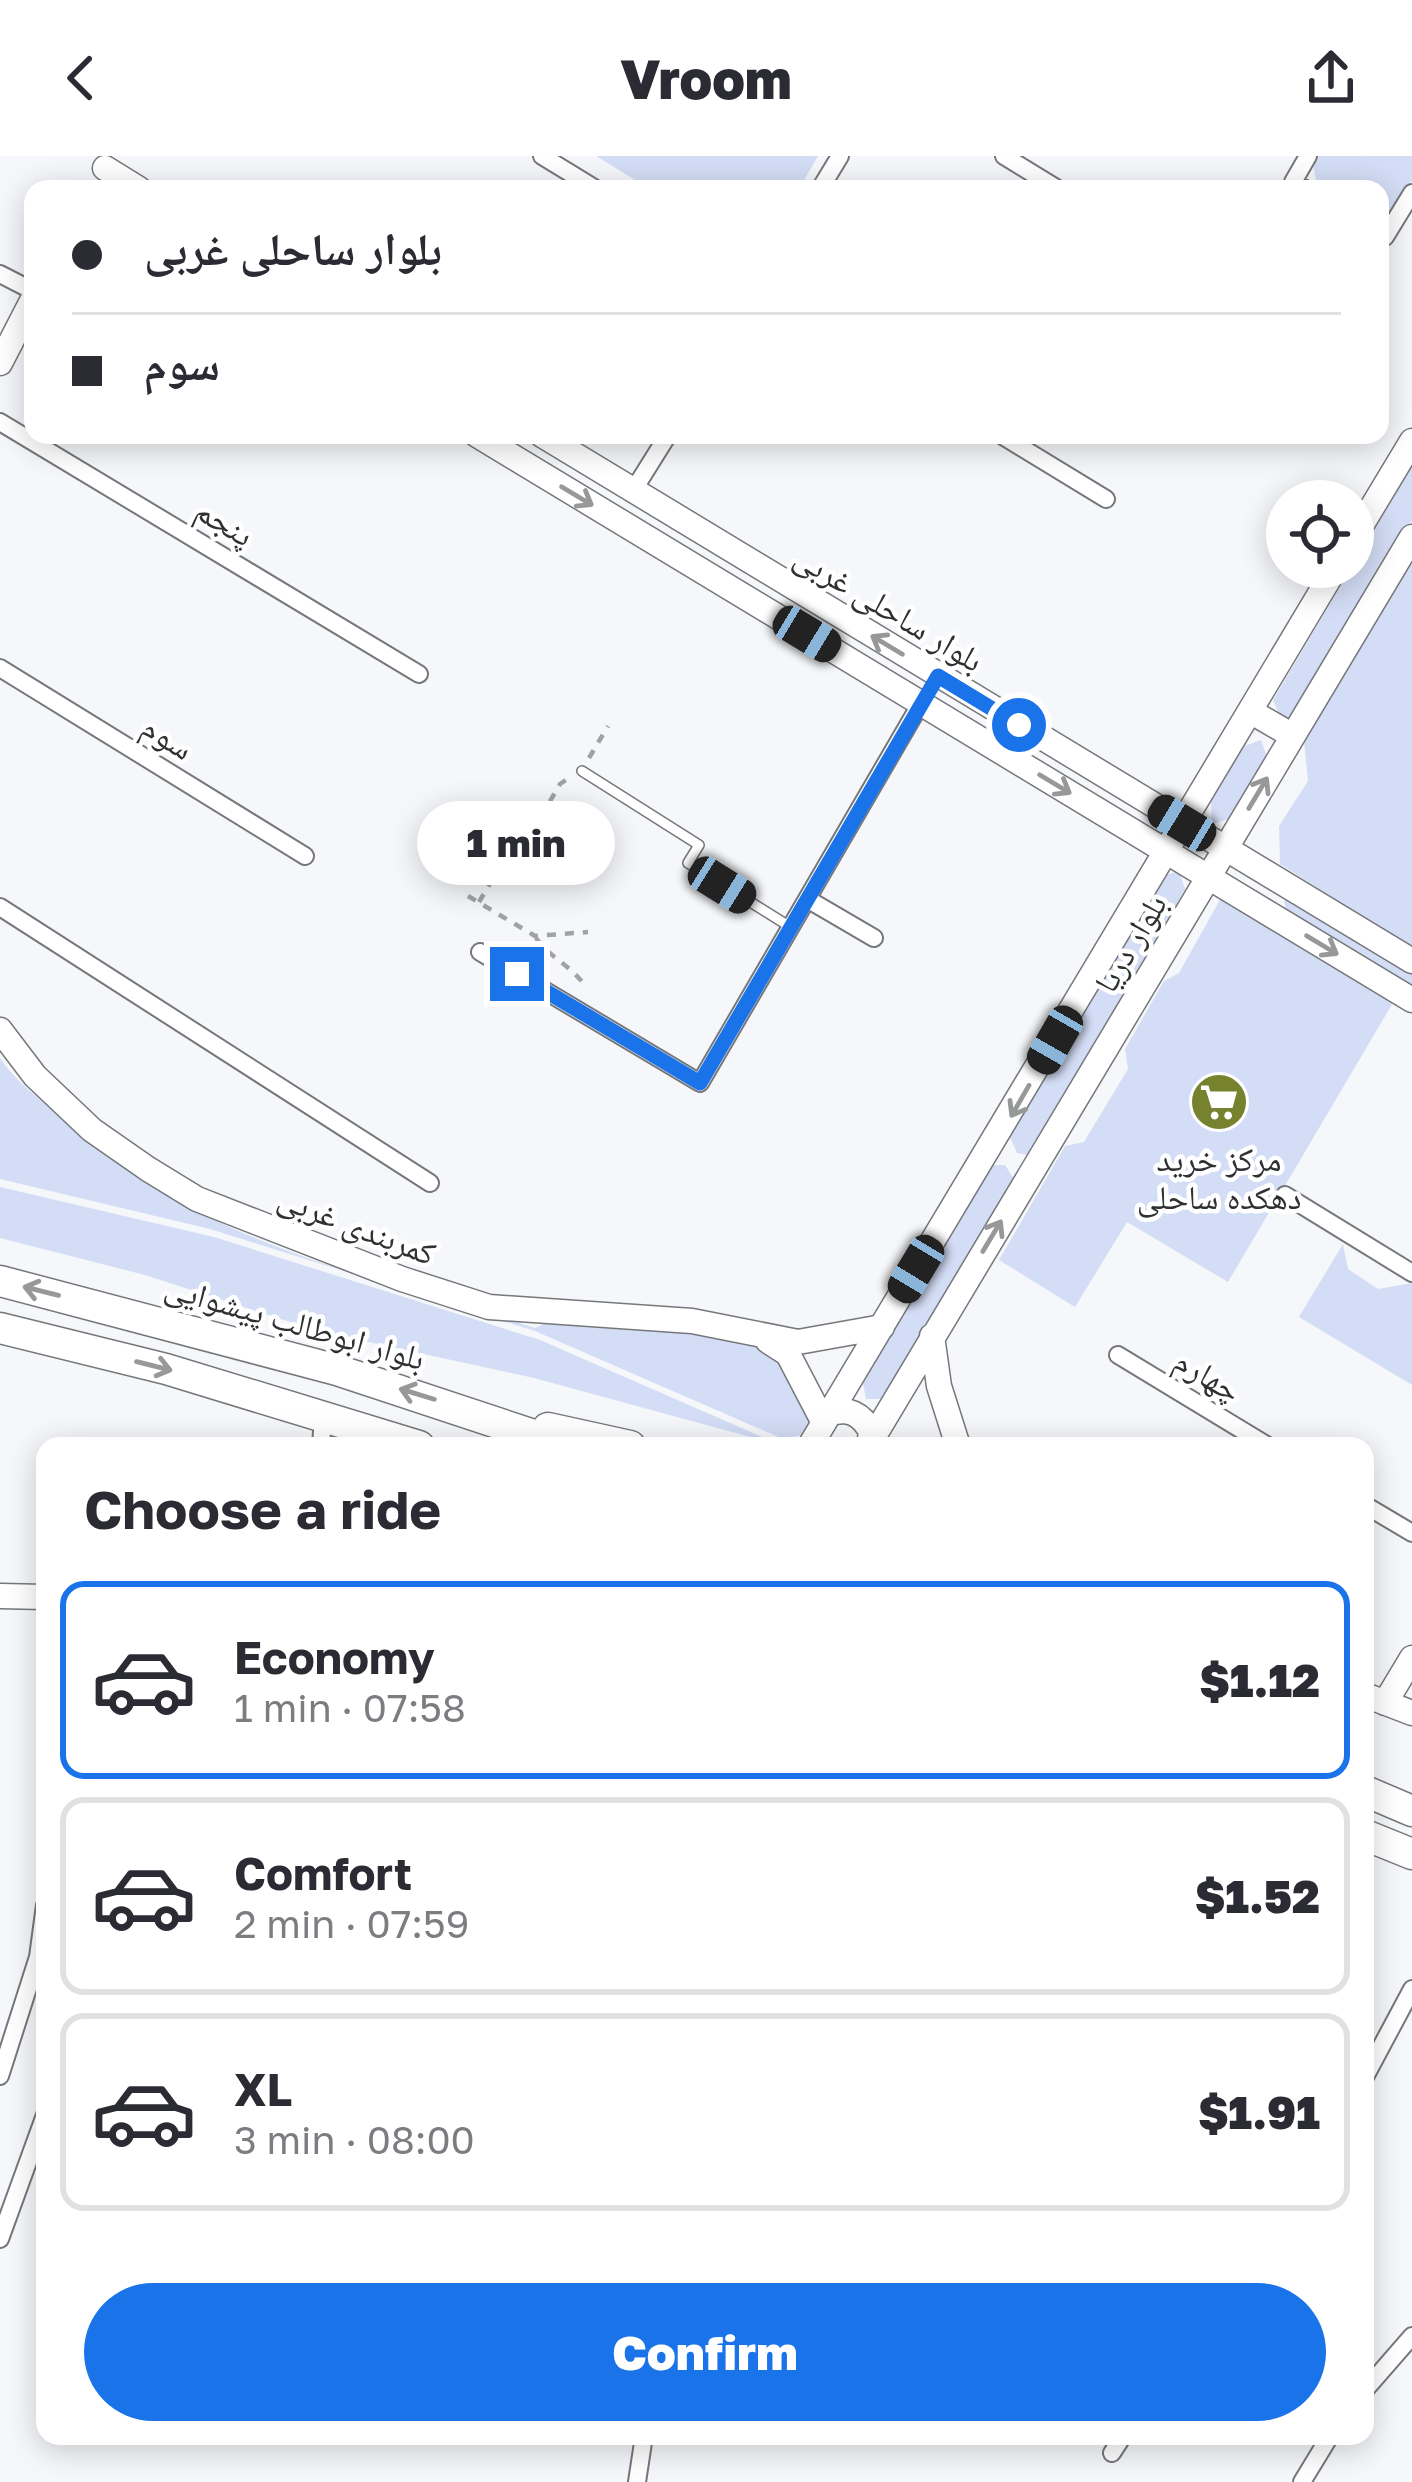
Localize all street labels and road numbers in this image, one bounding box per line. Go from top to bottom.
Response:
street label: پنجم [187,489,261,557]
street label: بلوار ساحلی غربی [787,536,991,681]
street label: سوم [134,706,201,770]
street label: بلوار دریا [1085,887,1174,999]
street label: کمربندی غربی [272,1177,442,1274]
street label: بلوار ابوطالب پیشوایی [160,1266,430,1379]
street label: چهارم [1166,1340,1249,1412]

